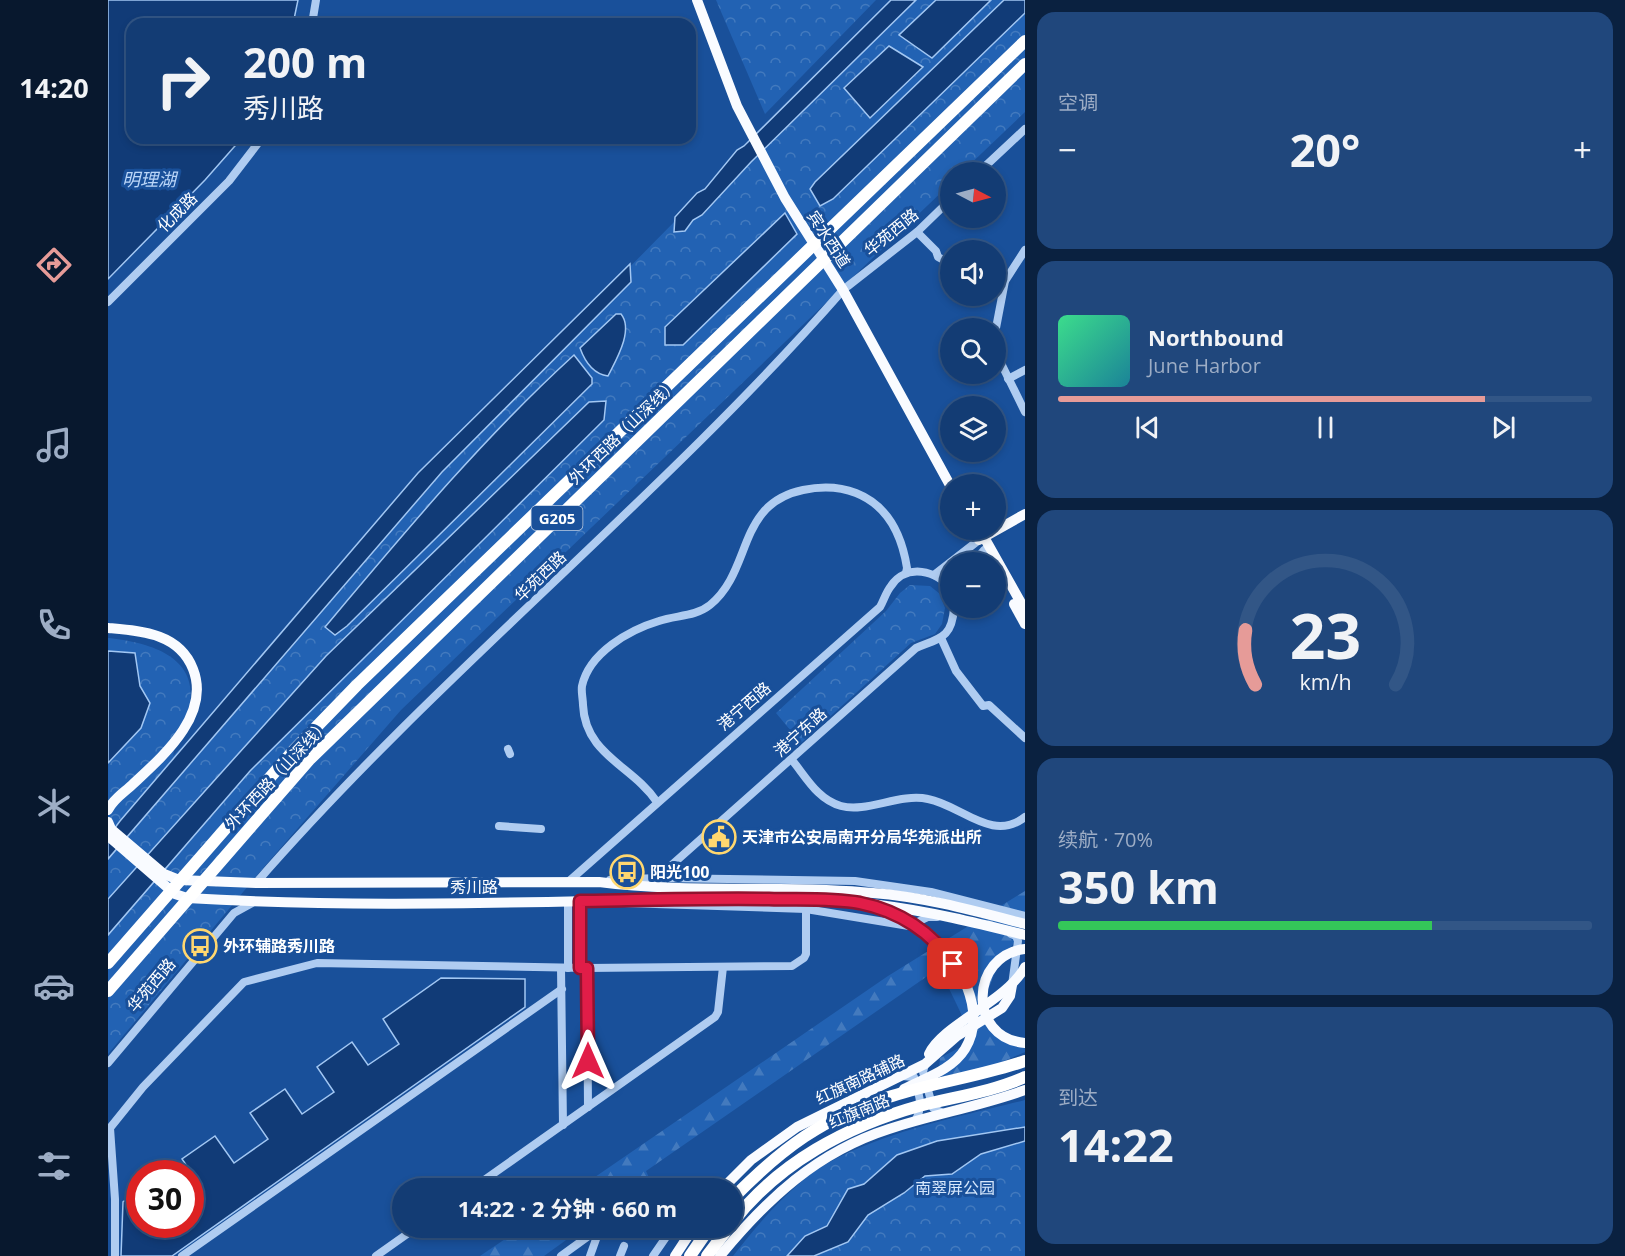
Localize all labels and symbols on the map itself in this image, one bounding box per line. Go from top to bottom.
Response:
north arrow [940,162,1006,228]
water label: 明理湖 [122,167,179,191]
street label: 化成路 [152,187,202,237]
street label: 华苑西路 [859,203,923,261]
street label: 宾水西道 [802,206,856,272]
street label: 外环西路（山深线） [564,373,682,489]
road number: G205 [532,506,582,530]
street label: 华苑西路 [509,546,571,606]
street label: 港宁西路 [713,677,775,735]
street label: 港宁东路 [769,702,831,762]
street label: 外环西路（山深线） [220,714,334,834]
public building icon: 天津市公安局南开分局华苑派出所 [701,819,737,855]
place label: 天津市公安局南开分局华苑派出所 [742,826,982,848]
bus stop icon: 阳光100 [609,854,645,890]
place label: 阳光100 [650,861,709,883]
street label: 秀川路 [450,876,498,898]
bus stop icon: 外环辅路秀川路 [182,928,218,964]
place label: 外环辅路秀川路 [223,935,335,957]
pin [927,938,978,989]
street label: 华苑西路 [122,953,180,1017]
position arrow [556,1029,620,1093]
street label: 红旗南路辅路 [812,1049,908,1109]
street label: 红旗南路 [825,1089,893,1133]
speed limit sign: 30 [126,1160,204,1238]
park label: 南翠屏公园 [915,1177,995,1199]

